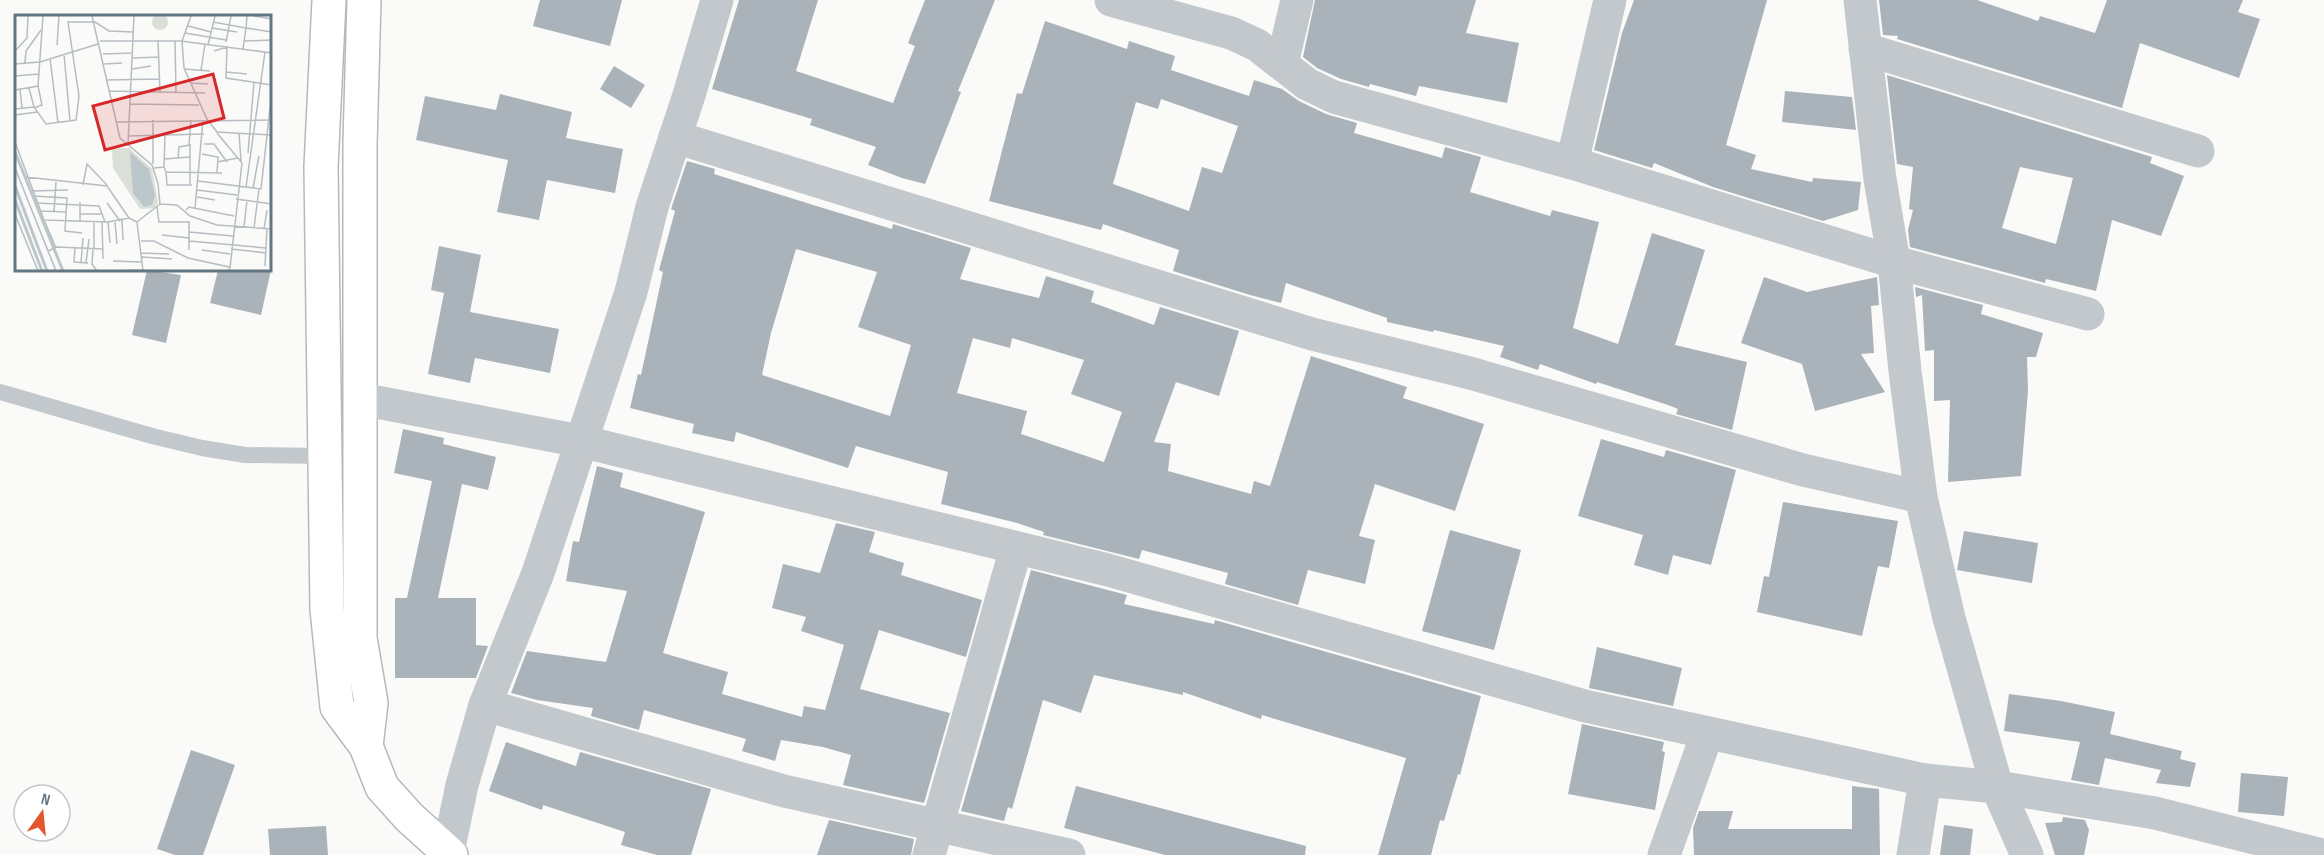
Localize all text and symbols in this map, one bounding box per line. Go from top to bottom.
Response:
inset map [15,15,272,272]
north arrow [12,783,72,843]
text: N [39,790,52,810]

